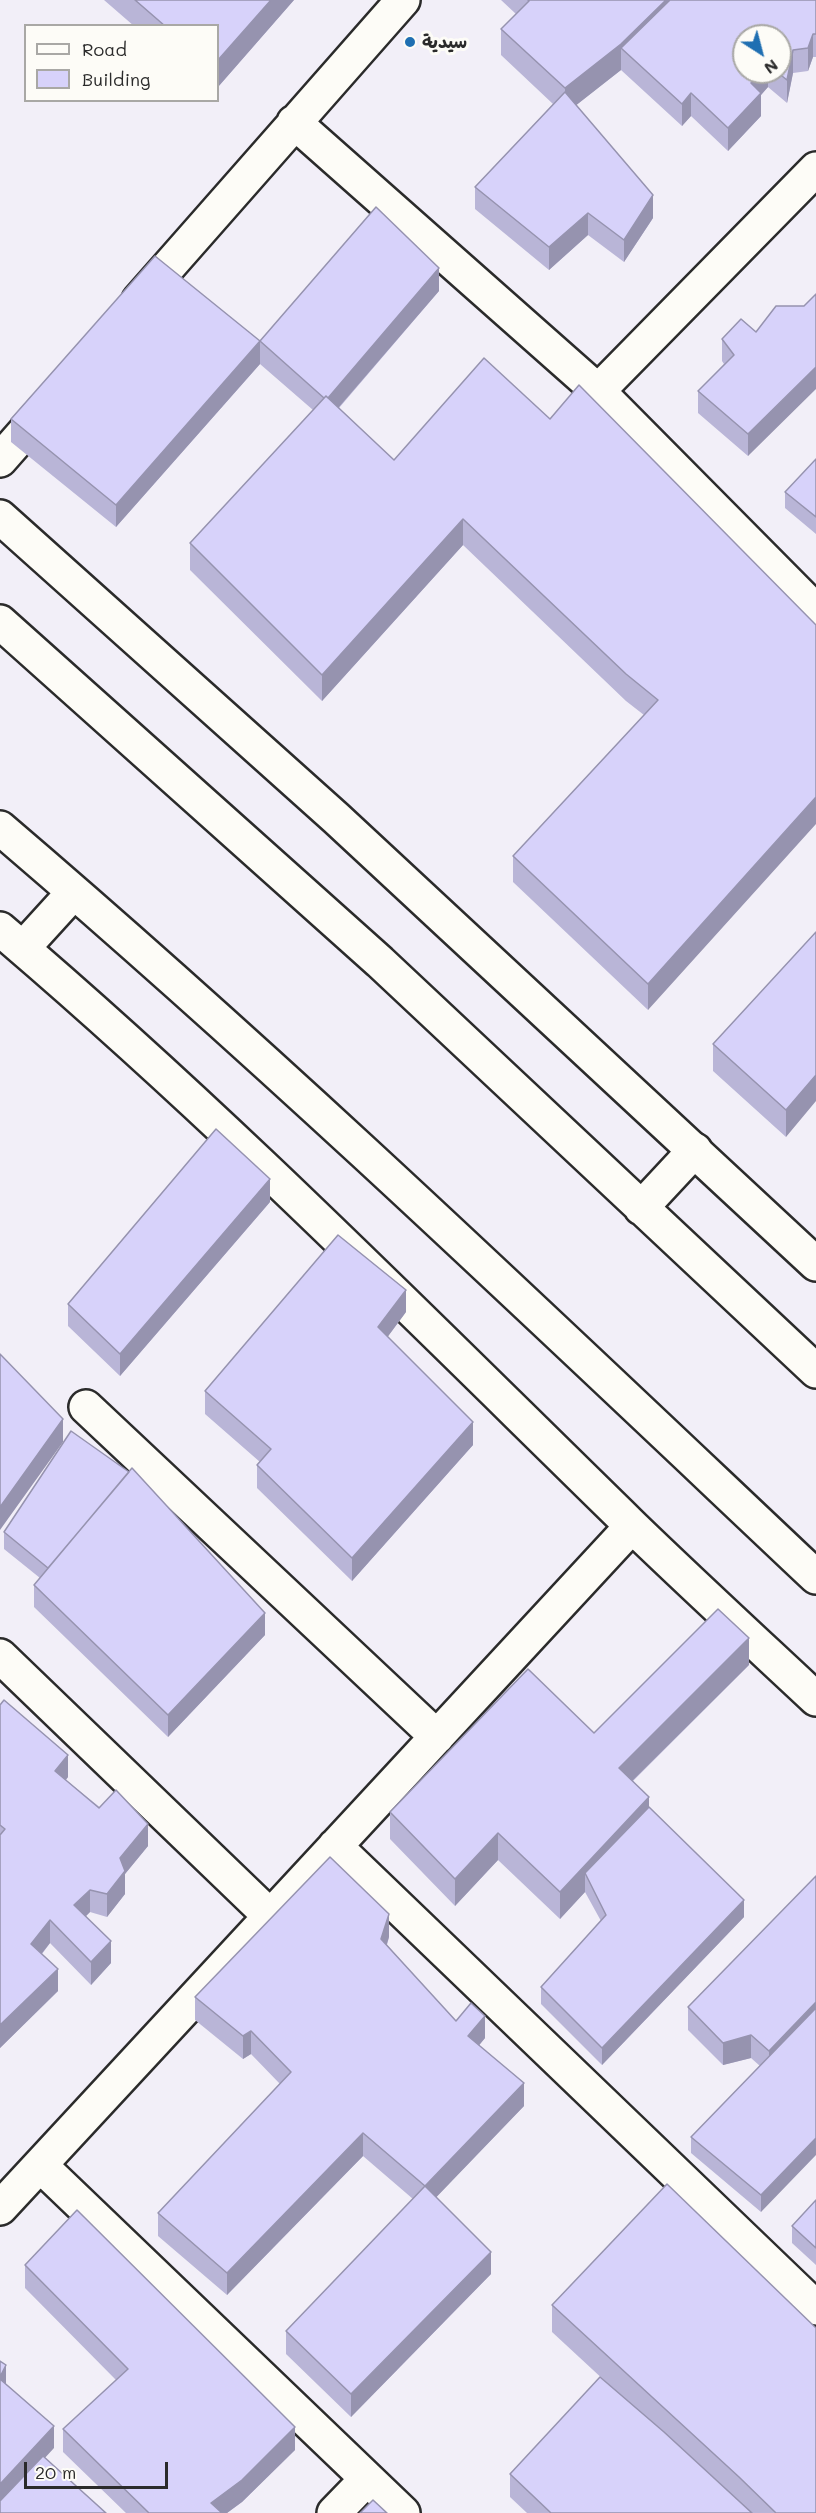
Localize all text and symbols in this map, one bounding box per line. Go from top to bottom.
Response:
legend [24,24,219,102]
north arrow [732,24,792,84]
place label: سيدية [422,31,467,53]
marker: سيدية [403,35,417,49]
text: Road [82,37,127,61]
text: N [761,55,783,79]
text: Building [82,67,150,91]
scale bar [27,2450,171,2488]
text: 20 m [35,2460,76,2484]

